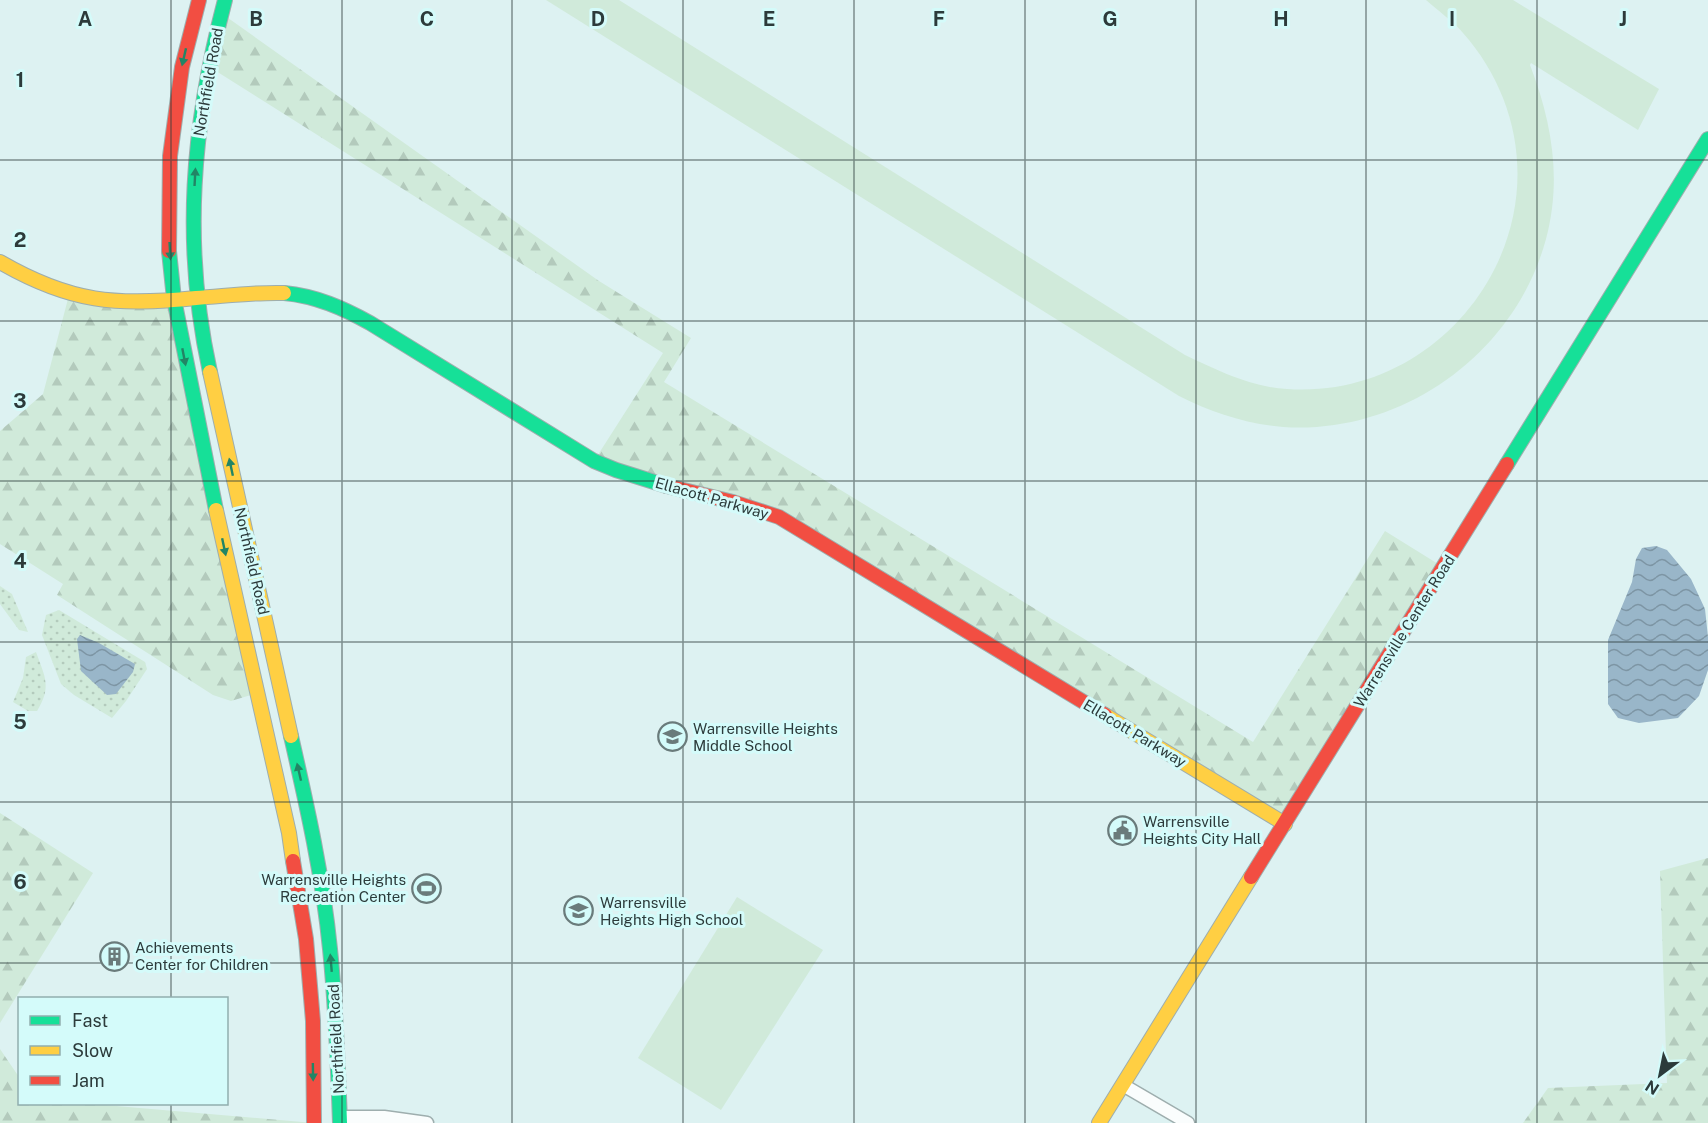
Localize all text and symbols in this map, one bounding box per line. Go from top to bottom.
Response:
text: A [78,7,92,31]
text: B [249,7,263,31]
text: C [420,7,434,31]
text: D [591,7,605,31]
text: E [763,7,775,31]
text: F [933,7,945,31]
text: G [1102,7,1118,31]
text: H [1273,7,1289,31]
text: I [1449,7,1455,31]
text: J [1619,7,1627,31]
street label: Northfield Road [190,26,226,138]
one-way arrow [179,47,189,66]
text: 1 [16,68,24,92]
one-way arrow [190,167,199,186]
text: 2 [14,228,26,252]
one-way arrow [165,241,174,260]
one-way arrow [180,347,189,366]
text: 3 [13,389,27,413]
one-way arrow [225,457,235,476]
street label: Ellacott Parkway [654,474,770,522]
street label: Northfield Road [231,506,273,616]
one-way arrow [220,538,229,557]
text: 4 [13,549,27,573]
street label: Warrensville Center Road [1350,552,1458,710]
street label: Ellacott Parkway [1081,696,1189,770]
text: 5 [13,710,27,734]
place label: Warrensville Heights Middle School [693,720,838,754]
school or university icon: Warrensville Heights Middle School [656,721,688,753]
one-way arrow [294,762,303,781]
place label: Warrensville Heights City Hall [1143,813,1261,847]
public building icon: Warrensville Heights City Hall [1106,814,1138,846]
text: 6 [13,870,27,894]
place label: Warrensville Heights Recreation Center [261,871,406,905]
sports icon: Warrensville Heights Recreation Center [411,872,443,904]
place label: Warrensville Heights High School [600,894,743,928]
school or university icon: Warrensville Heights High School [563,895,595,927]
place label: Achievements Center for Children [135,939,269,973]
building icon: Achievements Center for Children [98,940,130,972]
one-way arrow [326,954,336,973]
street label: Northfield Road [325,984,347,1094]
legend [18,997,228,1105]
text: Fast [72,1010,108,1031]
text: Slow [72,1040,113,1061]
north arrow [1630,1045,1690,1105]
one-way arrow [308,1062,318,1081]
text: Jam [72,1070,105,1091]
text: N [1642,1076,1663,1099]

